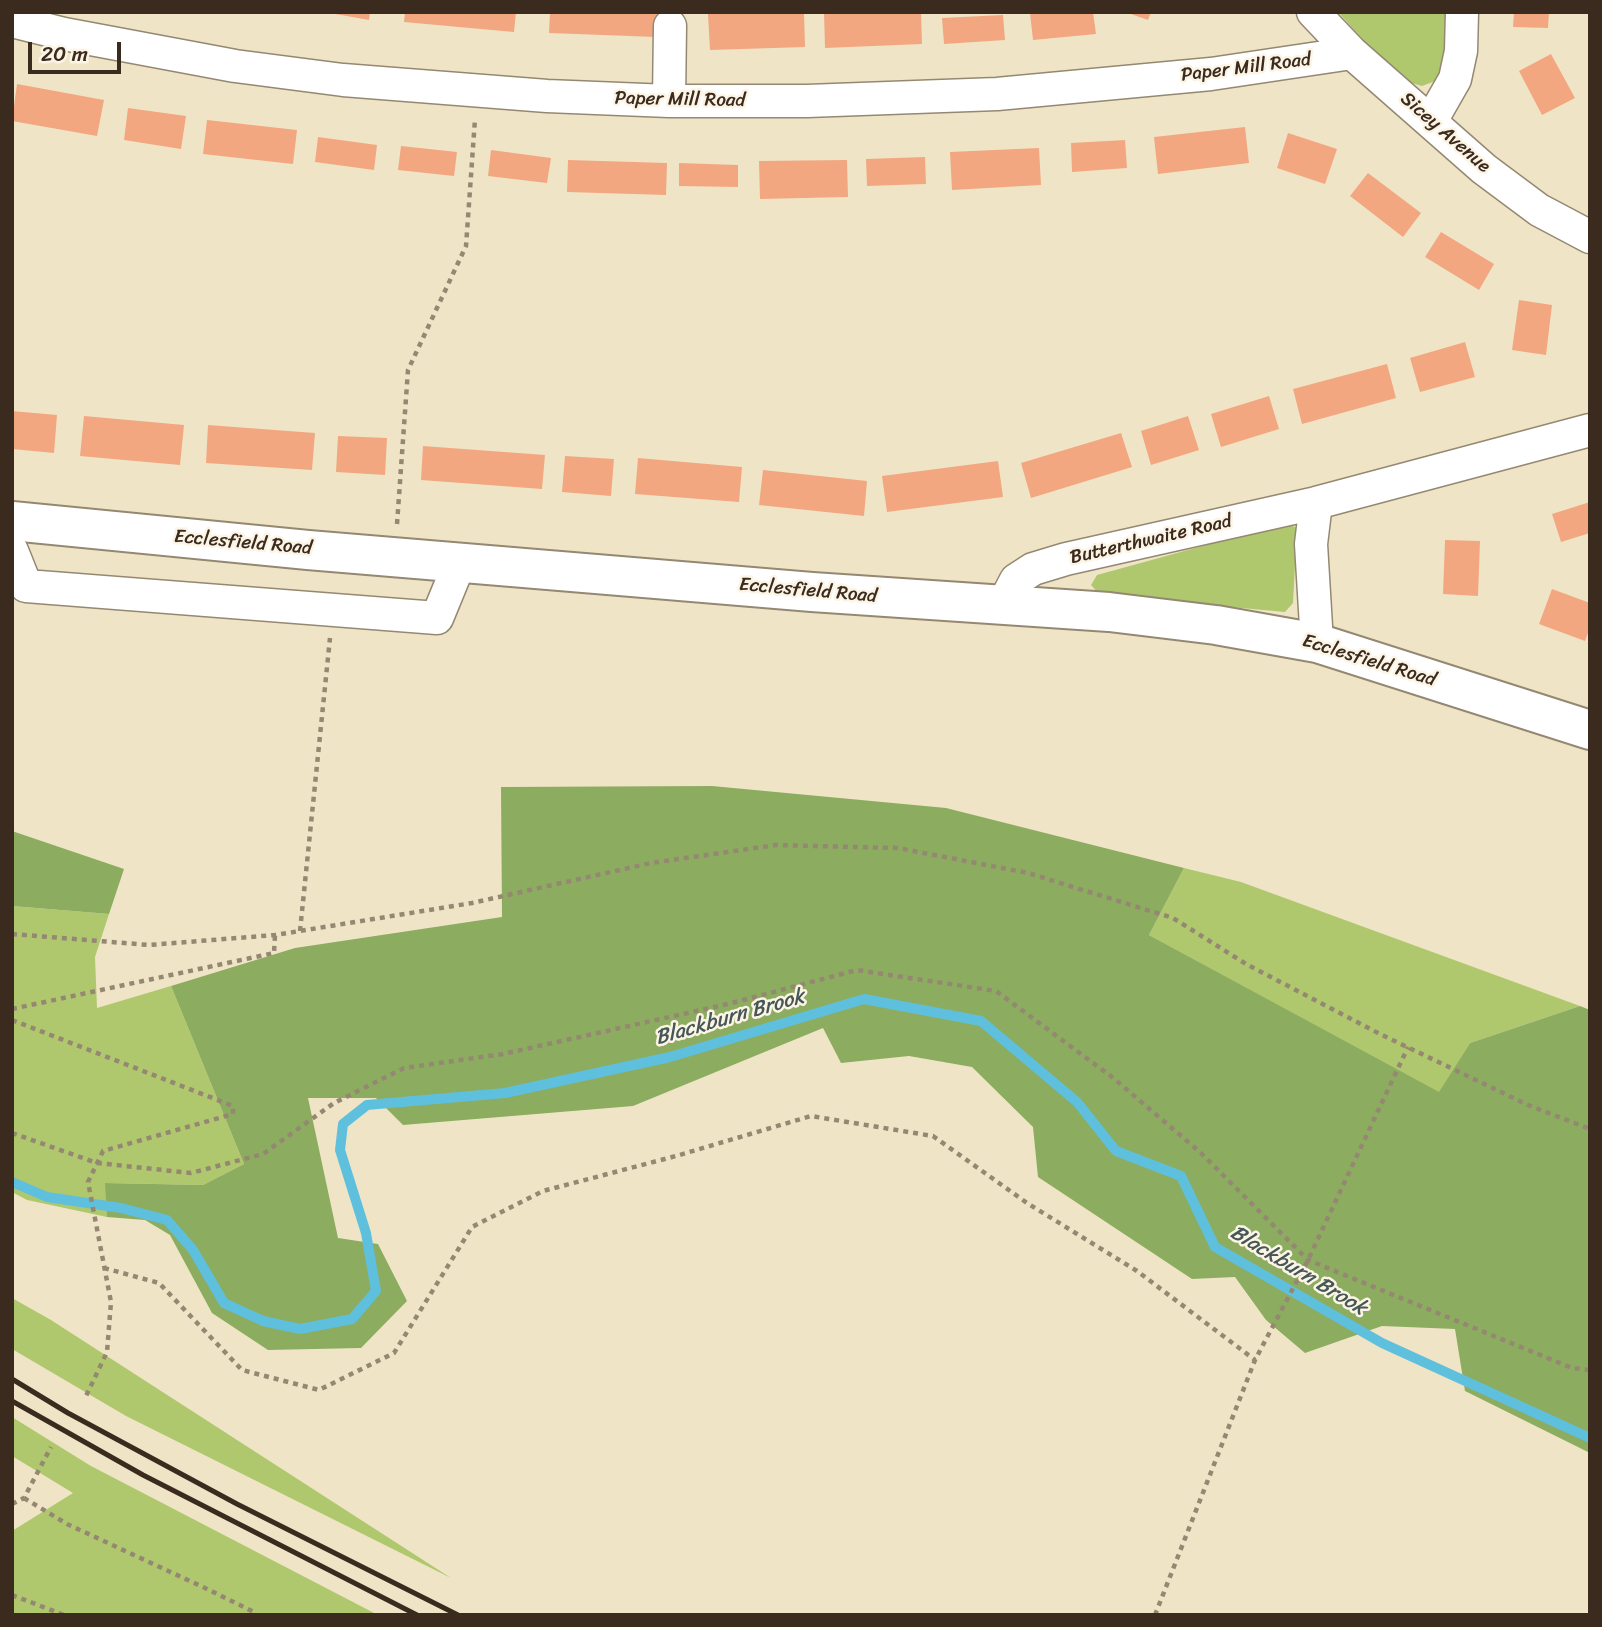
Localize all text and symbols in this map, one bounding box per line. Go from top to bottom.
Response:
scale bar [32,28,124,72]
text: 20 m [41,35,88,73]
street label: Paper Mill Road [1180,49,1312,87]
street label: Paper Mill Road [614,87,746,113]
street label: Sicey Avenue [1395,88,1495,178]
street label: Butterthwaite Road [1068,510,1234,570]
street label: Ecclesfield Road [173,526,313,560]
street label: Ecclesfield Road [738,574,878,608]
street label: Ecclesfield Road [1300,630,1438,692]
water label: Blackburn Brook [653,985,807,1051]
water label: Blackburn Brook [1226,1221,1370,1321]

